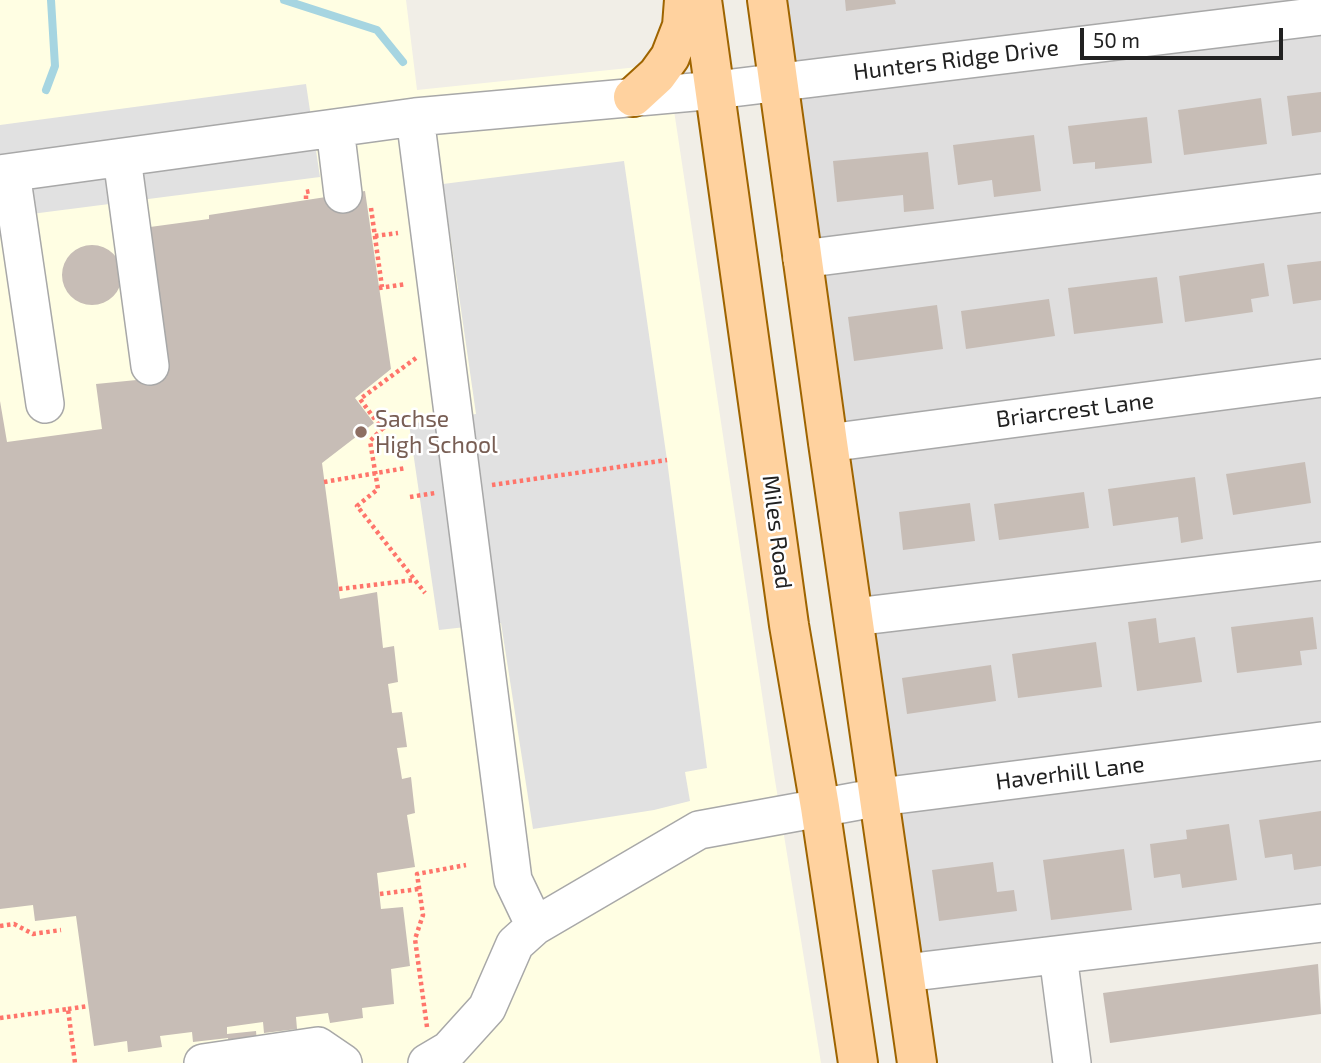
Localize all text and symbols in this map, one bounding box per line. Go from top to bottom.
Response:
scale bar [1083,14,1286,58]
text: 50 m [1093,27,1140,52]
street label: Hunters Ridge Drive [852,34,1060,86]
street label: Briarcrest Lane [994,387,1156,433]
place label: Sachse High School [375,405,498,459]
marker: Sachse High School [353,424,369,440]
street label: Miles Road [756,473,798,591]
street label: Haverhill Lane [994,750,1146,796]

